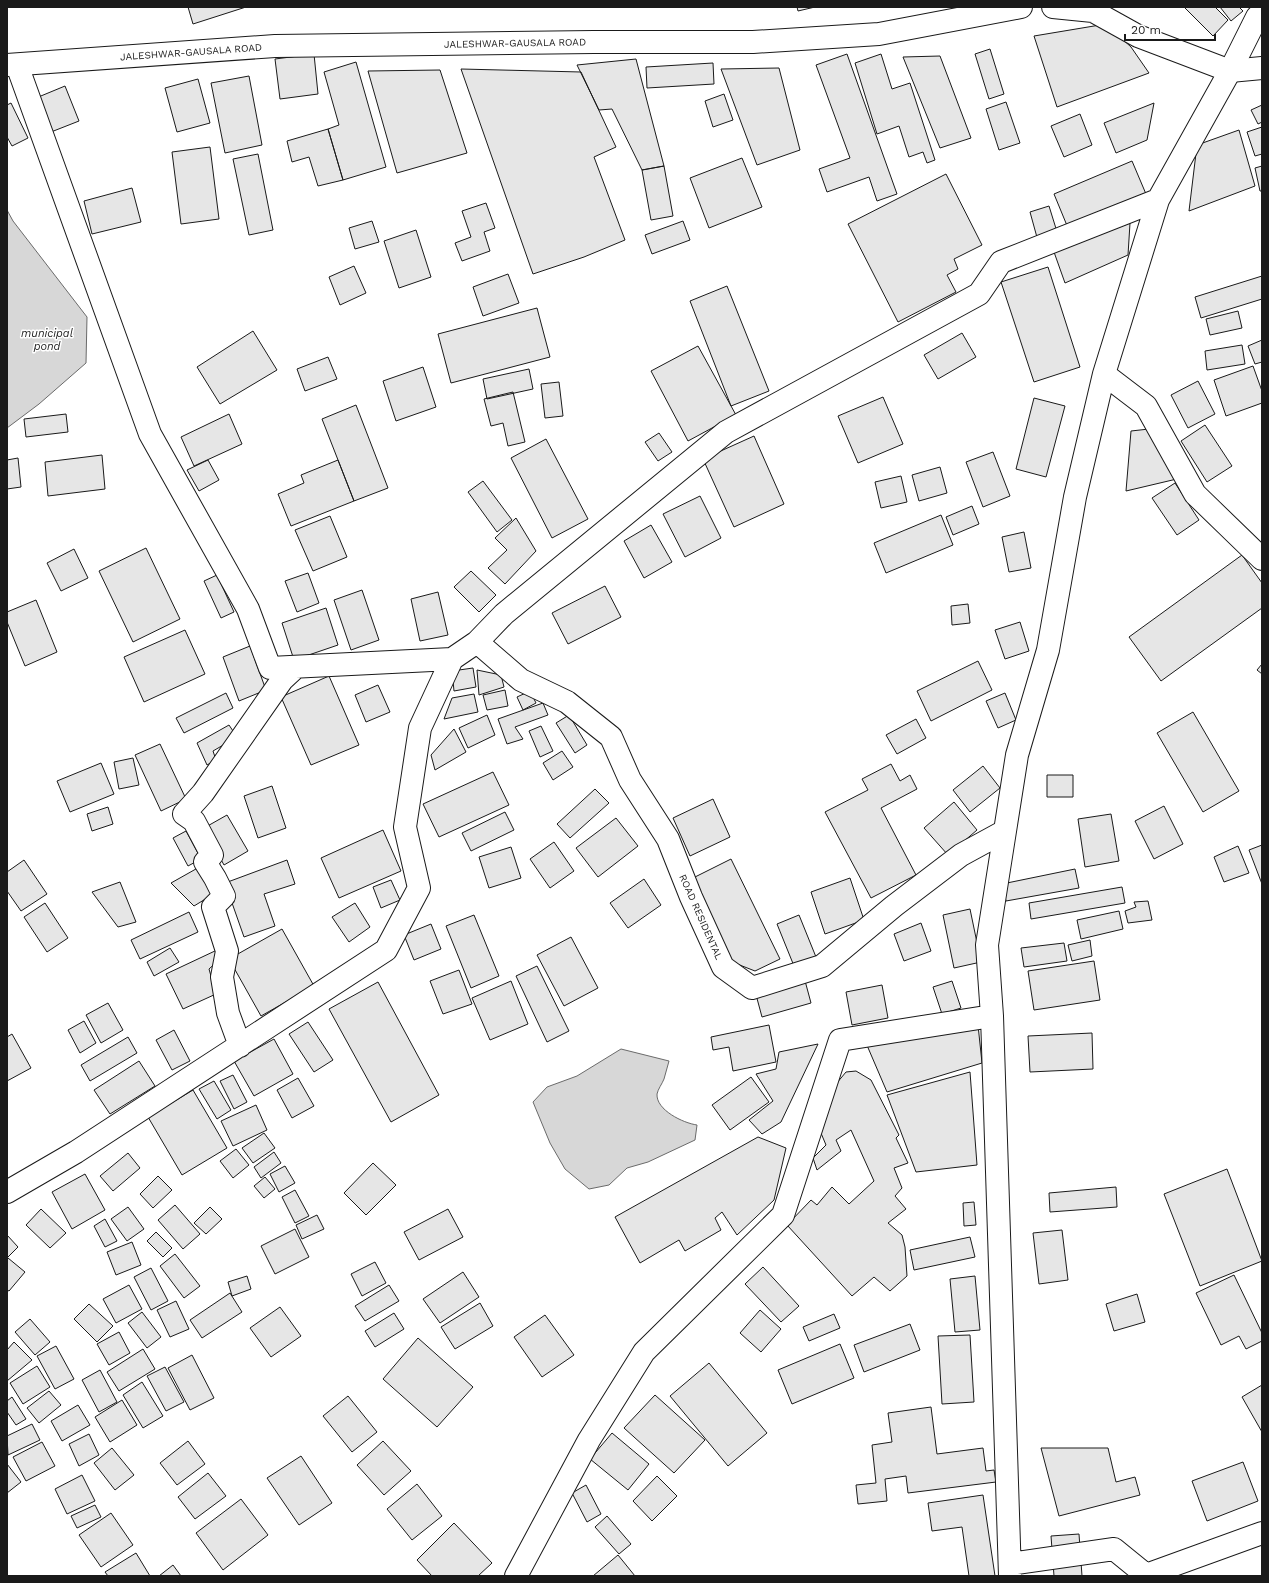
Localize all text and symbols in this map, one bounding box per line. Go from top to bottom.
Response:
scale bar [1125,16,1215,42]
text: 20 m [1131,23,1161,37]
street label: JALESHWAR-GAUSALA ROAD [444,36,586,50]
street label: JALESHWAR-GAUSALA ROAD [120,42,262,62]
water label: municipal pond [21,327,74,353]
street label: ROAD RESIDENTAL [677,873,725,961]

